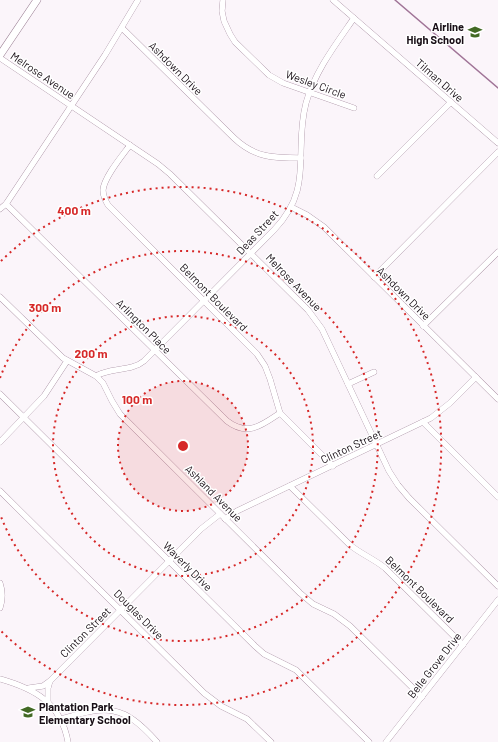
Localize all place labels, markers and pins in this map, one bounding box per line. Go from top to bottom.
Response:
place label: Airline High School [407,20,464,46]
school or university icon: Airline High School [467,24,483,40]
centre of rings [176,439,190,453]
place label: Plantation Park Elementary School [39,700,131,726]
school or university icon: Plantation Park Elementary School [20,704,36,720]

